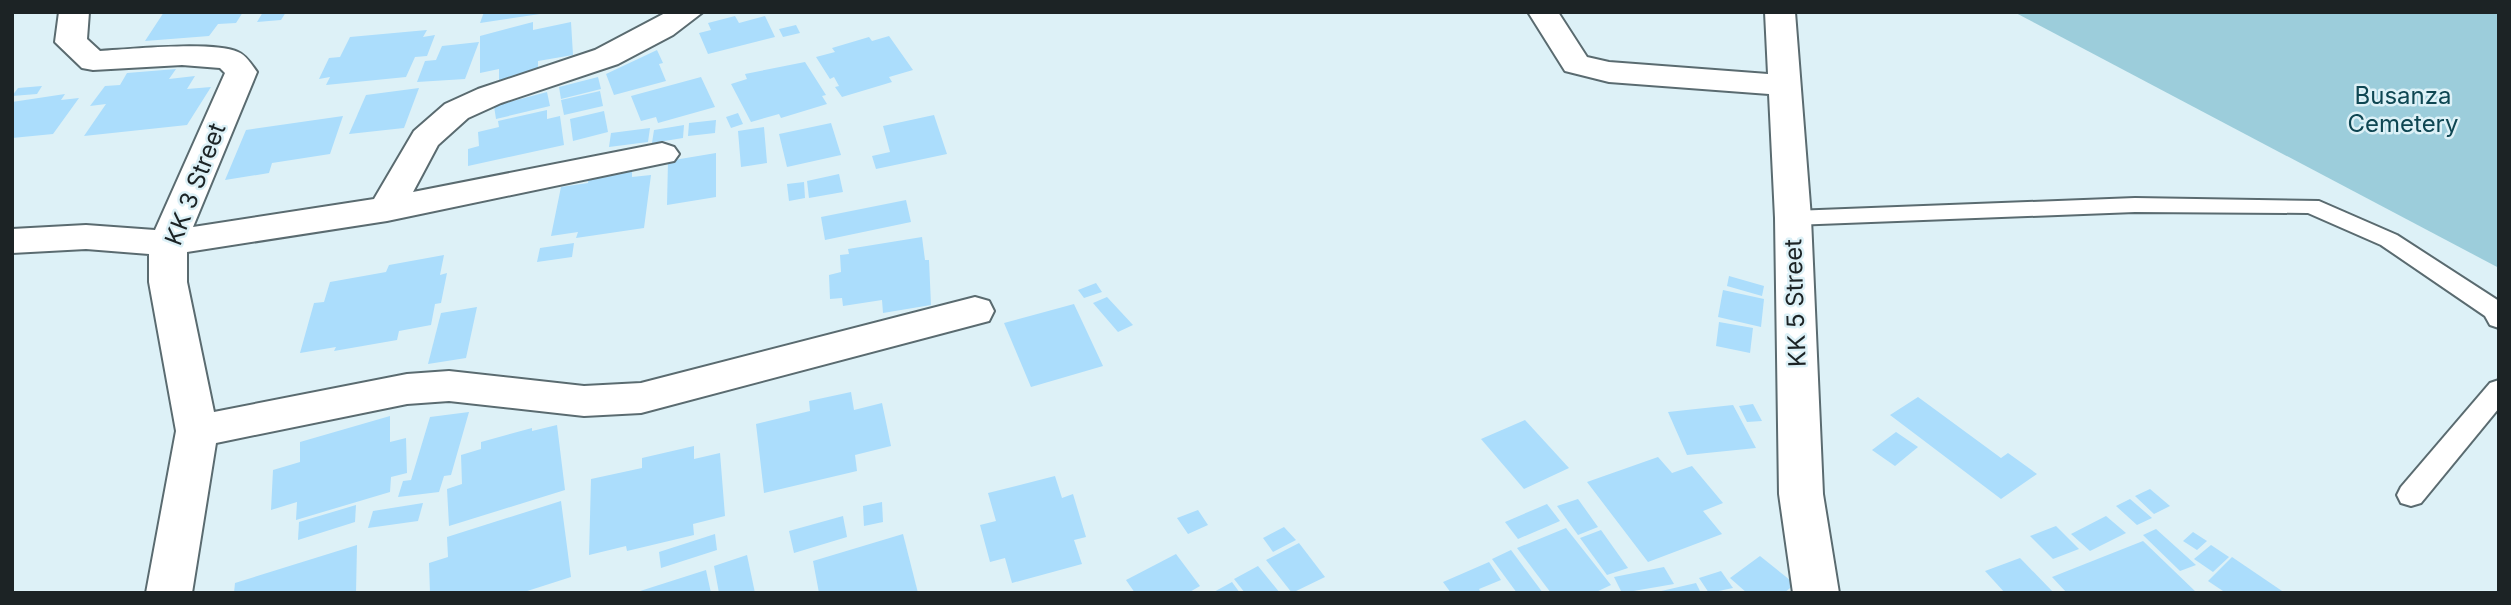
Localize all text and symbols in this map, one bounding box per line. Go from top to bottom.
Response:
park label: Busanza Cemetery [2347,81,2459,138]
street label: KK 3 Street [158,119,232,249]
street label: KK 5 Street [1778,238,1812,367]

